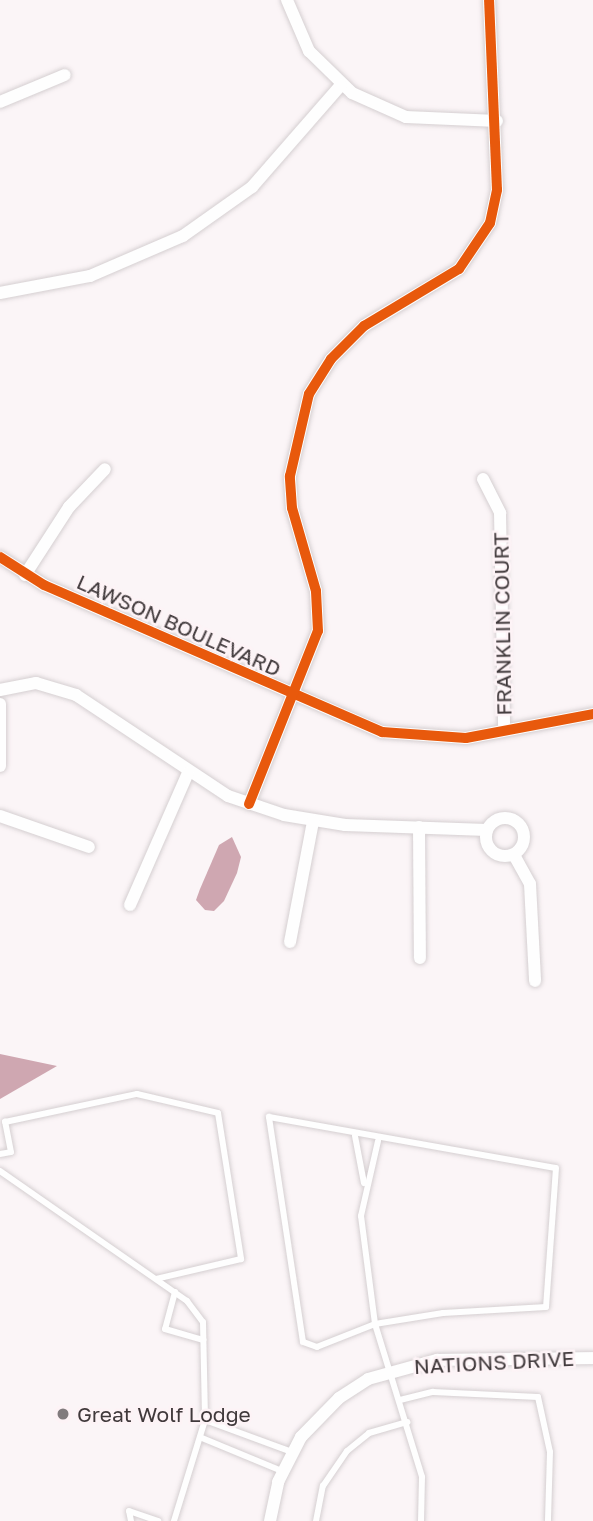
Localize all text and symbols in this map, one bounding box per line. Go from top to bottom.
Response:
street label: FRANKLIN COURT [488,532,516,716]
street label: LAWSON BOULEVARD [73,569,285,681]
street label: NATIONS DRIVE [413,1345,575,1379]
place label: Great Wolf Lodge [77,1401,251,1427]
marker: Great Wolf Lodge [55,1406,71,1422]

